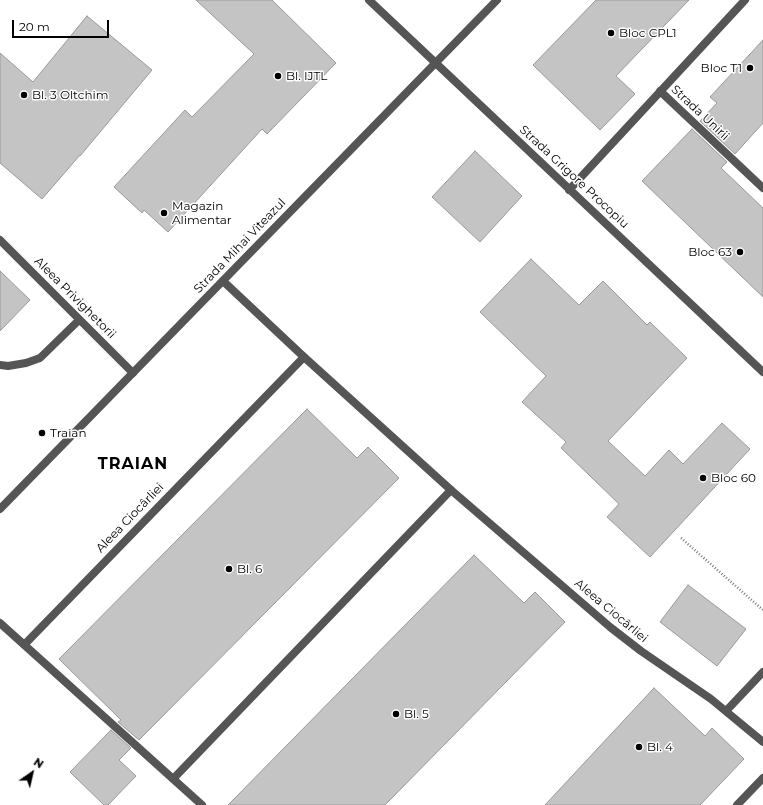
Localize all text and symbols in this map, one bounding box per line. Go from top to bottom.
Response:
scale bar [14,12,111,38]
text: 20 m [19,19,50,34]
place label: Bloc CPL1 [619,26,677,40]
marker: Bloc CPL1 [606,28,616,38]
place label: Bloc T1 [701,61,742,75]
marker: Bloc T1 [745,63,755,73]
place label: Bl. IJTL [286,69,327,83]
marker: Bl. IJTL [273,71,283,81]
street label: Strada Unirii [668,82,732,144]
place label: Bl. 3 Oltchim [32,88,108,102]
marker: Bl. 3 Oltchim [19,90,29,100]
street label: Strada Grigore Procopiu [516,123,632,231]
street label: Strada Mihai Viteazul [191,196,289,296]
place label: Magazin Alimentar [172,199,232,227]
marker: Magazin Alimentar [159,208,169,218]
place label: Bloc 63 [688,245,732,259]
marker: Bloc 63 [735,247,745,257]
street label: Aleea Privighetorii [31,254,119,342]
place label: Traian [50,426,87,440]
marker: Traian [37,428,47,438]
district label: TRAIAN [98,454,168,474]
place label: Bloc 60 [711,471,756,485]
marker: Bloc 60 [698,473,708,483]
street label: Aleea Ciocârliei [93,480,167,556]
place label: Bl. 6 [237,562,262,576]
marker: Bl. 6 [224,564,234,574]
street label: Aleea Ciocârliei [571,576,651,646]
place label: Bl. 5 [404,707,429,721]
marker: Bl. 5 [391,709,401,719]
place label: Bl. 4 [647,740,673,754]
marker: Bl. 4 [634,742,644,752]
north arrow [12,753,52,793]
text: N [31,755,46,771]

